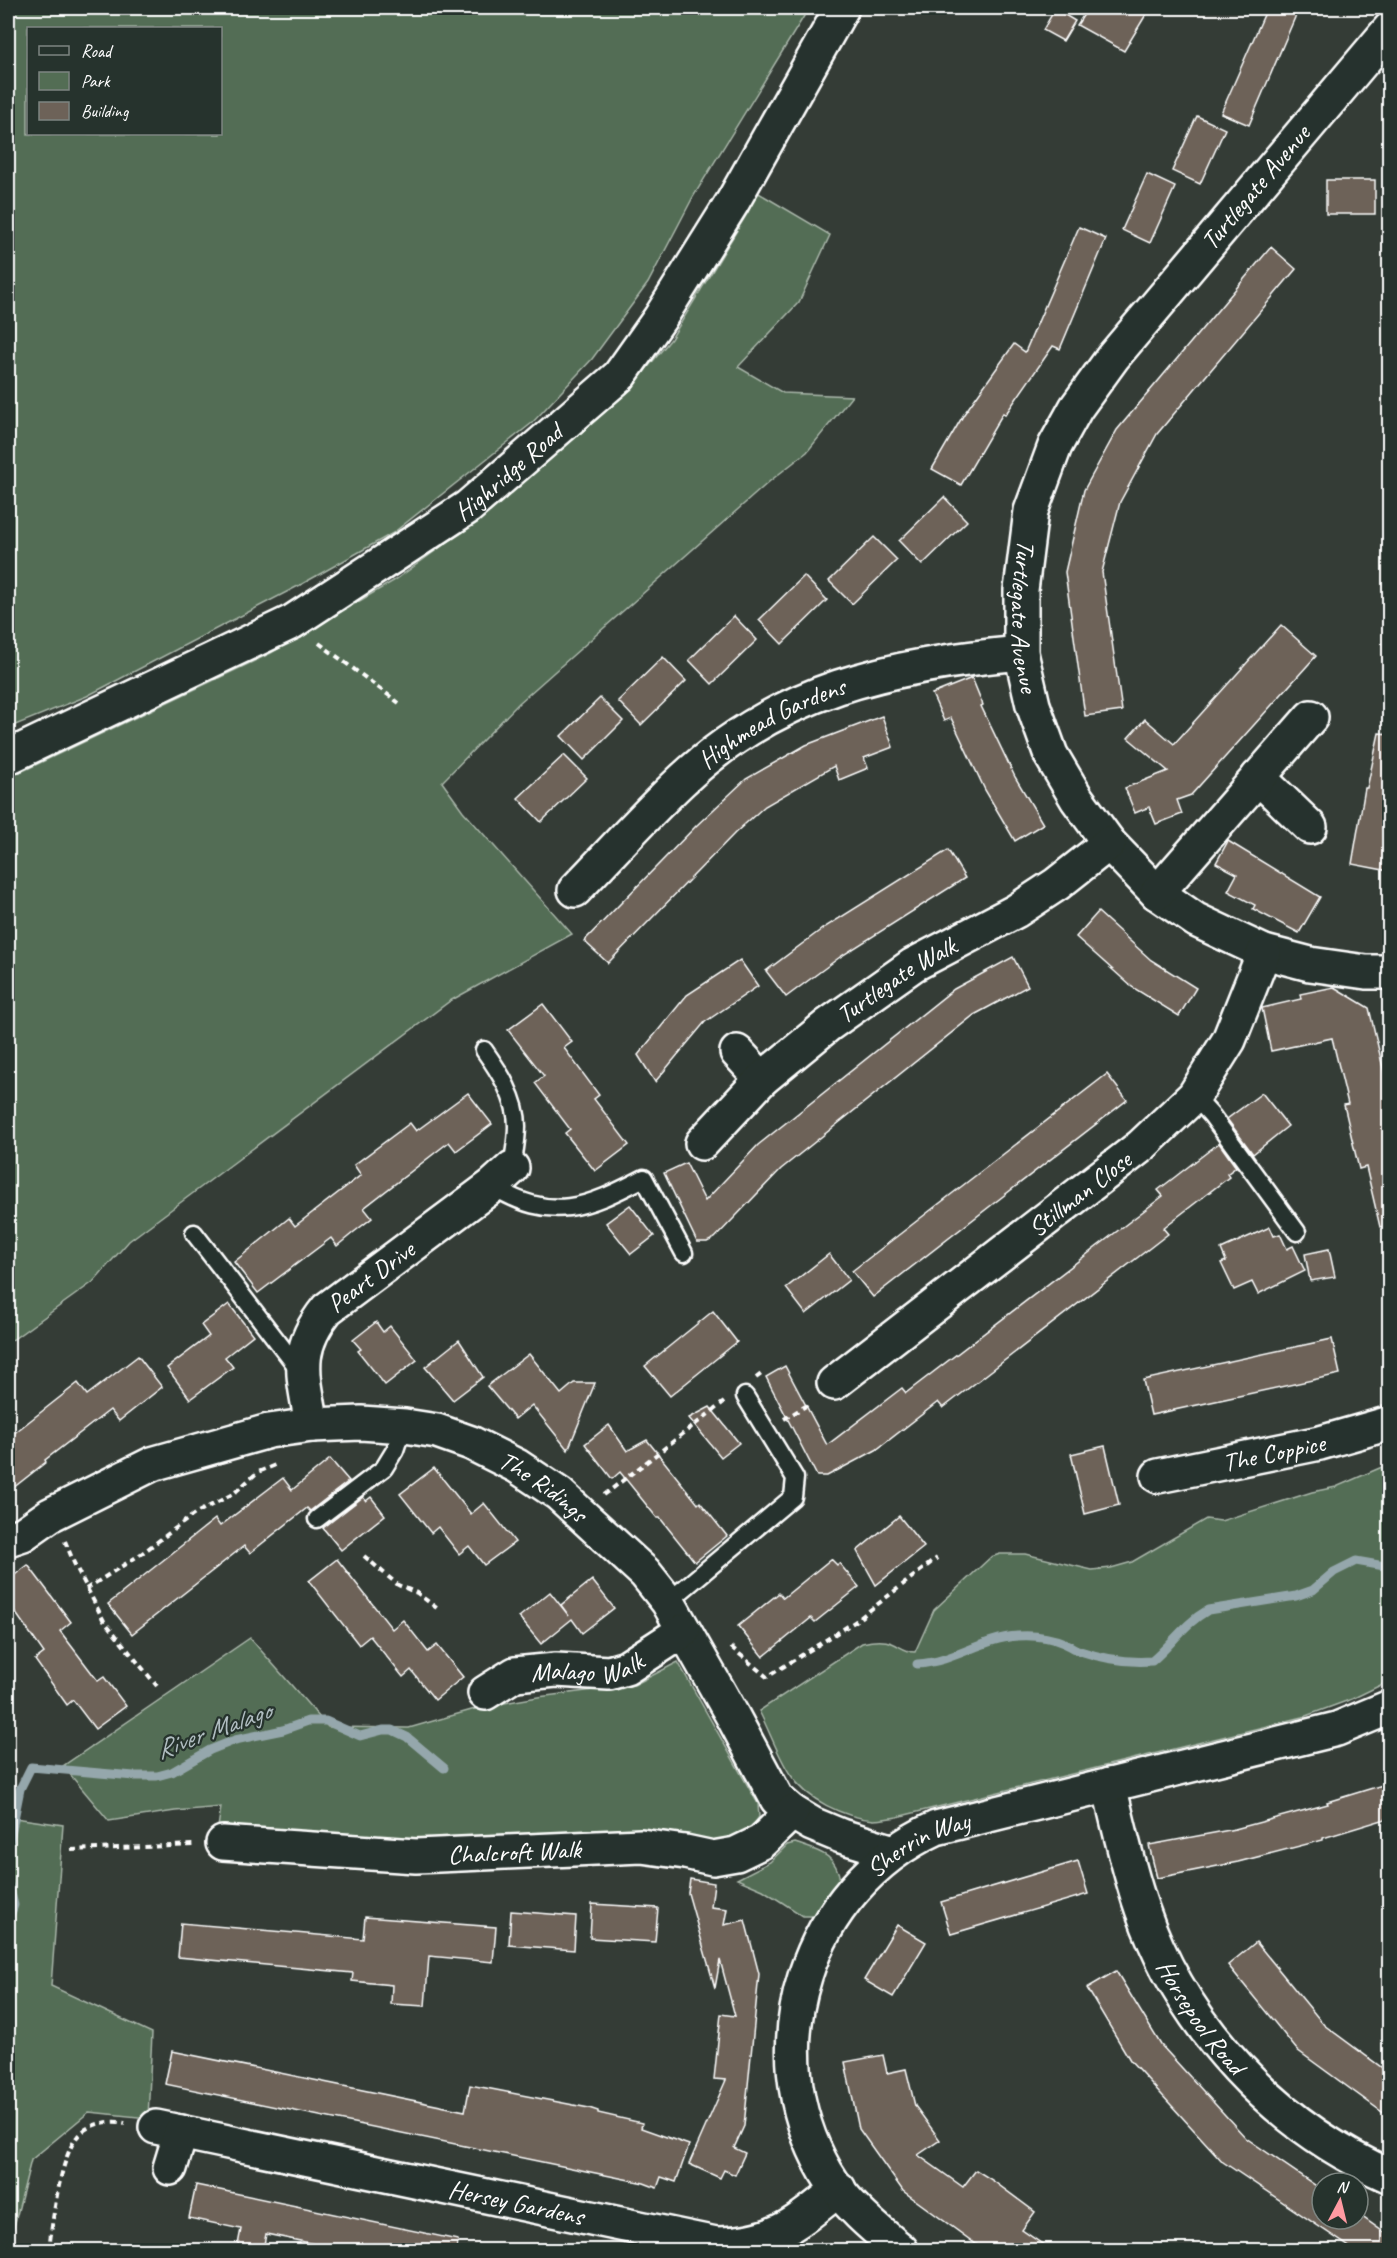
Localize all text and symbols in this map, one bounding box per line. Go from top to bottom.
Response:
legend [27,27,222,135]
text: Road [81,40,114,62]
text: Park [81,70,111,92]
text: Building [81,100,130,122]
street label: Turtlegate Avenue [1194,116,1319,257]
street label: Highridge Road [448,414,572,528]
street label: Turtlegate Avenue [1004,538,1046,698]
street label: Highmead Gardens [691,669,852,776]
street label: Turtlegate Walk [830,928,964,1031]
street label: Stillman Close [1021,1142,1140,1244]
street label: Peart Drive [321,1232,423,1320]
street label: The Coppice [1220,1426,1331,1479]
street label: The Ridings [493,1444,596,1531]
street label: Malago Walk [529,1644,652,1692]
water label: River Malago [151,1692,279,1766]
street label: Sherrin Way [859,1804,975,1885]
street label: Chalcroft Walk [447,1833,584,1872]
street label: Horsepool Road [1149,1954,1255,2085]
north arrow [1310,2171,1370,2231]
street label: Hersey Gardens [446,2173,589,2233]
text: N [1336,2177,1351,2198]

